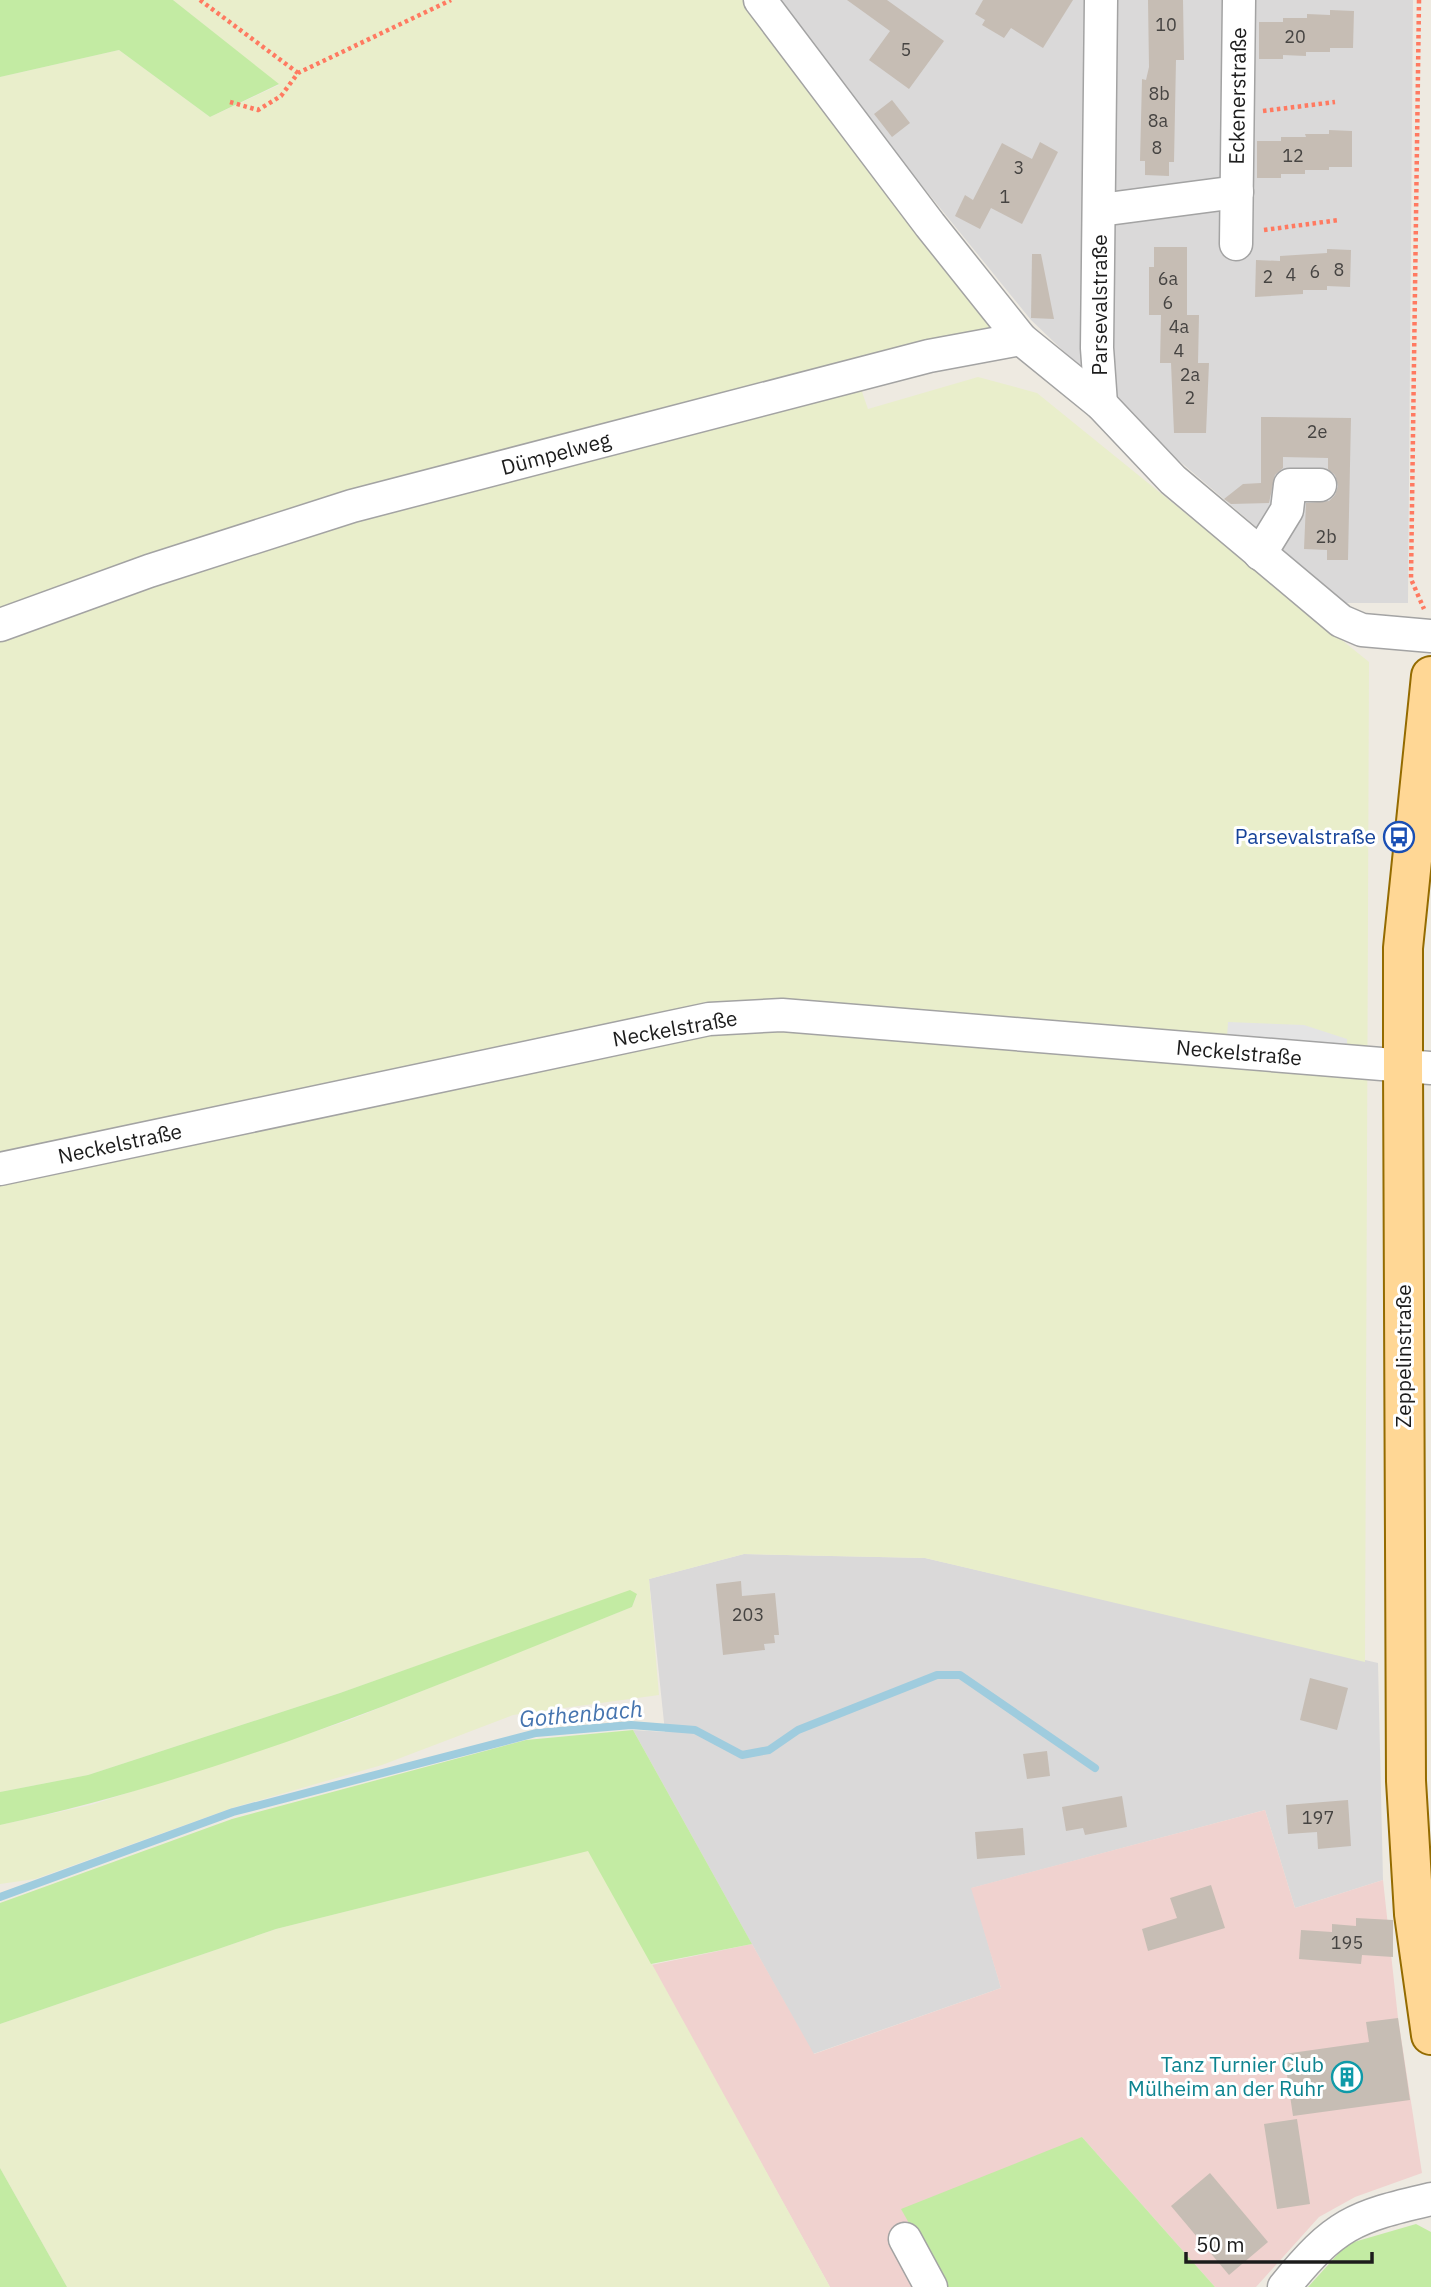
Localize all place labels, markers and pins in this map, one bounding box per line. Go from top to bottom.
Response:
bus stop icon: Parsevalstraße [1382,820,1416,854]
place label: Parsevalstraße [1235,822,1376,850]
place label: Tanz Turnier Club Mülheim an der Ruhr [1128,2050,1324,2102]
building icon: Tanz Turnier Club Mülheim an der Ruhr [1330,2060,1364,2094]

